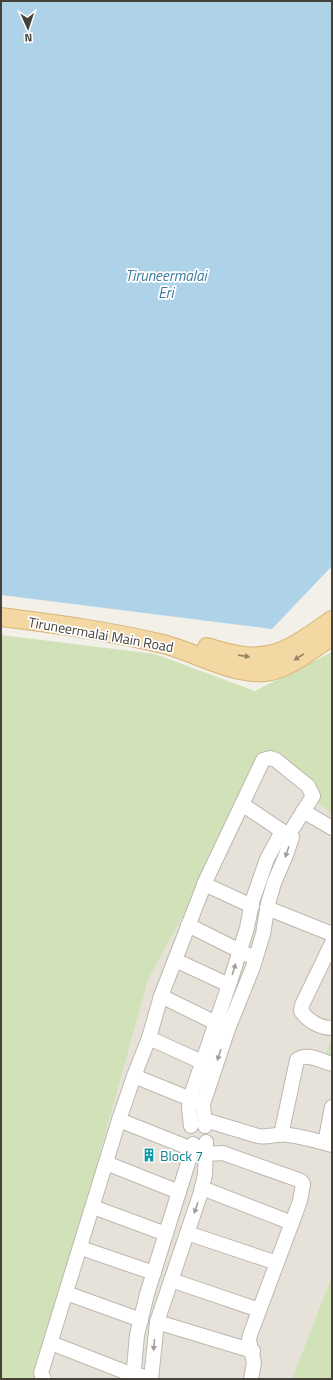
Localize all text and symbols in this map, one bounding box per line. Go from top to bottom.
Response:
north arrow [8,8,48,48]
text: N [24,30,33,46]
water label: Tiruneermalai Eri [125,264,209,304]
street label: Tiruneermalai Main Road [27,611,175,657]
one-way arrow [238,653,250,659]
one-way arrow [293,654,305,661]
one-way arrow [283,847,289,859]
one-way arrow [231,962,237,974]
one-way arrow [216,1049,222,1061]
place label: Block 7 [160,1145,203,1166]
building icon: Block 7 [141,1147,157,1163]
one-way arrow [192,1202,198,1214]
one-way arrow [151,1339,157,1351]

